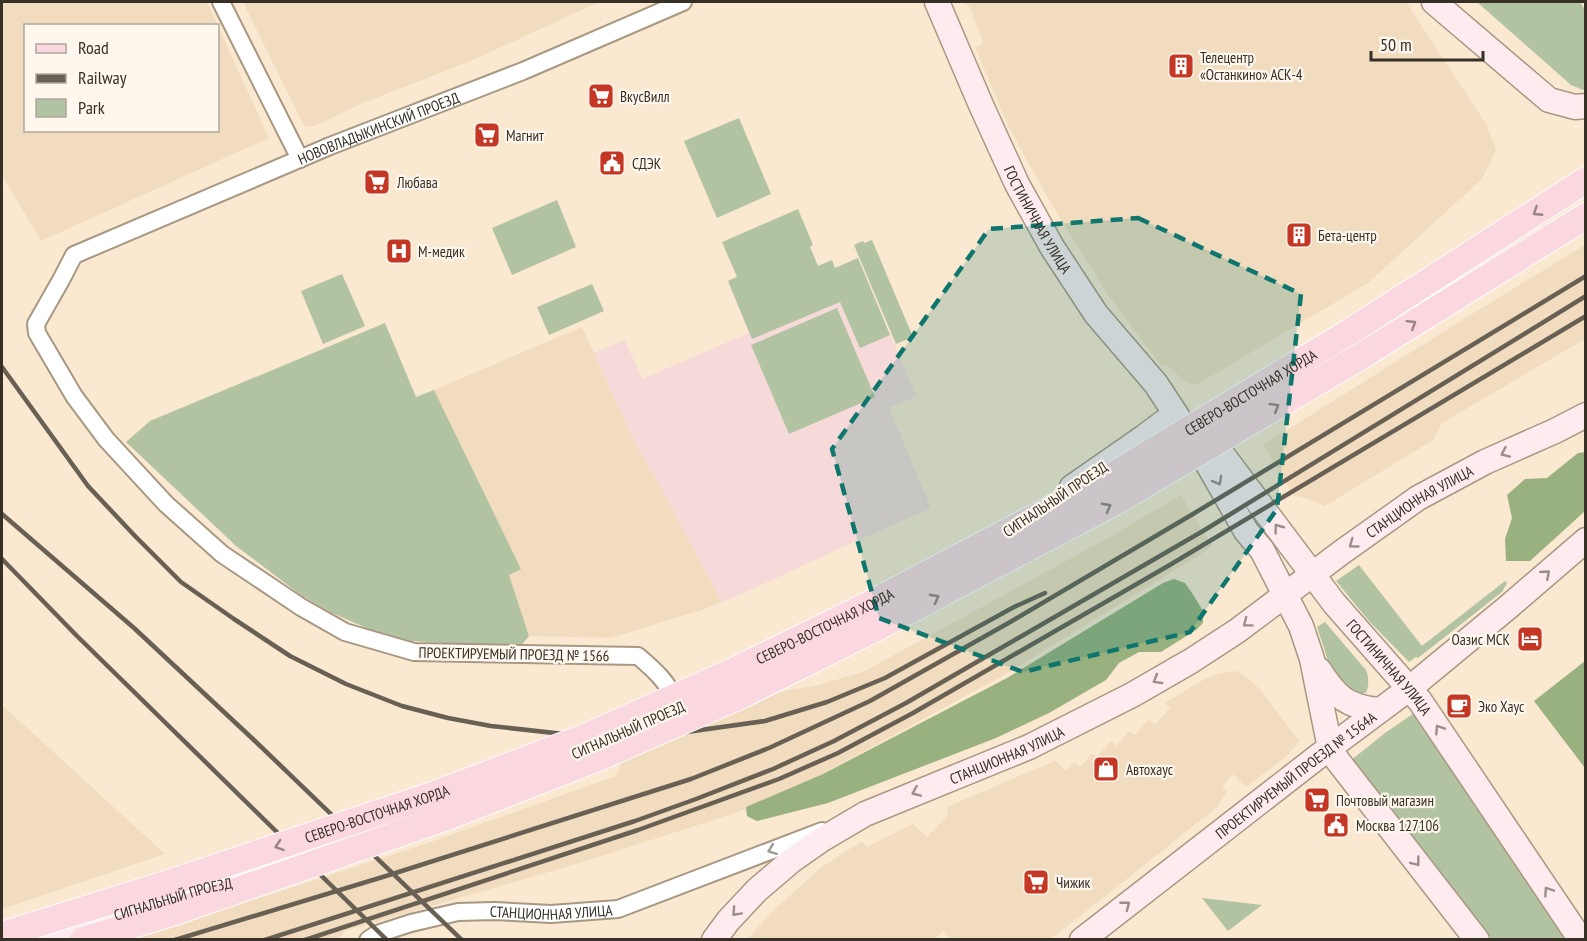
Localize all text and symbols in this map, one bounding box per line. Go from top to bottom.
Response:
legend [24,24,219,132]
scale bar [1371,24,1484,62]
text: 50 m [1380,33,1412,56]
text: Road [78,36,109,59]
place label: Телецентр «Останкино» АСК-4 [1200,48,1303,84]
building icon: Телецентр «Останкино» АСК-4 [1166,51,1196,81]
text: Railway [78,66,127,89]
supermarket icon: ВкусВилл [586,81,616,111]
street label: НОВОВЛАДЫКИНСКИЙ ПРОЕЗД [295,87,462,168]
place label: ВкусВилл [620,87,670,106]
text: Park [78,96,105,119]
supermarket icon: Магнит [472,120,502,150]
place label: Магнит [506,126,544,145]
public building icon: СДЭК [597,148,627,178]
place label: СДЭК [632,154,662,173]
street label: ГОСТИНИЧНАЯ УЛИЦА [1000,163,1077,278]
supermarket icon: Любава [362,167,392,197]
place label: Любава [396,173,438,192]
one-way arrow [1532,205,1543,216]
building icon: Бета-центр [1284,220,1314,250]
place label: Бета-центр [1318,226,1377,245]
hospital icon: М-медик [384,236,414,266]
place label: М-медик [418,242,465,261]
one-way arrow [1406,319,1416,331]
street label: СЕВЕРО-ВОСТОЧНАЯ ХОРДА [1181,344,1321,439]
one-way arrow [1269,403,1279,415]
one-way arrow [1500,446,1511,458]
street label: СИГНАЛЬНЫЙ ПРОЕЗД [999,457,1111,541]
street label: СТАНЦИОННАЯ УЛИЦА [1362,460,1477,542]
one-way arrow [1211,475,1222,485]
one-way arrow [1101,502,1112,514]
one-way arrow [1274,523,1285,534]
one-way arrow [1349,537,1360,548]
one-way arrow [1539,570,1550,581]
street label: СЕВЕРО-ВОСТОЧНАЯ ХОРДА [753,583,897,668]
one-way arrow [928,593,939,605]
street label: ГОСТИНИЧНАЯ УЛИЦА [1343,615,1437,719]
one-way arrow [1242,616,1253,627]
hotel icon: Оазис МСК [1515,624,1545,654]
place label: Оазис МСК [1452,630,1511,649]
street label: ПРОЕКТИРУЕМЫЙ ПРОЕЗД № 1566 [419,643,610,665]
one-way arrow [1153,673,1163,685]
cafe icon: Эко Хаус [1444,691,1474,721]
street label: СИГНАЛЬНЫЙ ПРОЕЗД [568,696,688,764]
place label: Эко Хаус [1478,697,1525,716]
street label: ПРОЕКТИРУЕМЫЙ ПРОЕЗД № 1564А [1211,707,1381,843]
street label: СТАНЦИОННАЯ УЛИЦА [947,721,1068,788]
one-way arrow [1435,725,1446,736]
shop icon: Автохаус [1091,754,1121,784]
place label: Автохаус [1126,760,1174,779]
street label: СЕВЕРО-ВОСТОЧНАЯ ХОРДА [302,780,453,846]
one-way arrow [912,785,923,797]
supermarket icon: Почтовый магазин [1302,785,1332,815]
place label: Почтовый магазин [1336,791,1434,810]
public building icon: Москва 127106 [1321,810,1351,840]
place label: Москва 127106 [1356,816,1439,835]
one-way arrow [274,839,285,852]
one-way arrow [767,843,778,855]
one-way arrow [1409,856,1420,867]
supermarket icon: Чижик [1021,867,1051,897]
street label: СИГНАЛЬНЫЙ ПРОЕЗД [111,873,234,924]
place label: Чижик [1056,873,1091,892]
one-way arrow [1544,887,1555,898]
street label: СТАНЦИОННАЯ УЛИЦА [489,900,614,924]
one-way arrow [1119,901,1130,912]
one-way arrow [732,906,743,916]

